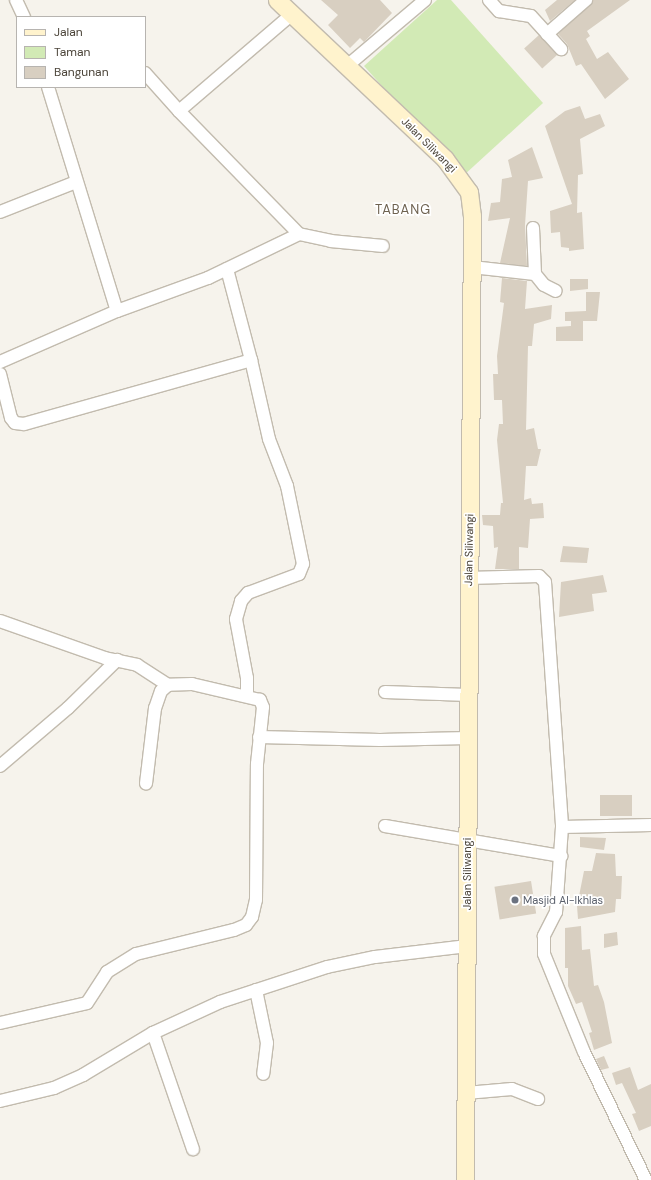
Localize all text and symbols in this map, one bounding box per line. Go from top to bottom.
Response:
legend [16,16,146,88]
text: Jalan [54,24,83,40]
text: Taman [54,44,90,60]
text: Bangunan [54,64,109,80]
street label: Jalan Siliwangi [399,115,459,175]
district label: TABANG [375,202,431,218]
street label: Jalan Siliwangi [462,514,476,586]
street label: Jalan Siliwangi [460,838,474,910]
place label: Masjid Al-Ikhlas [523,893,603,907]
marker: Masjid Al-Ikhlas [510,895,520,905]

